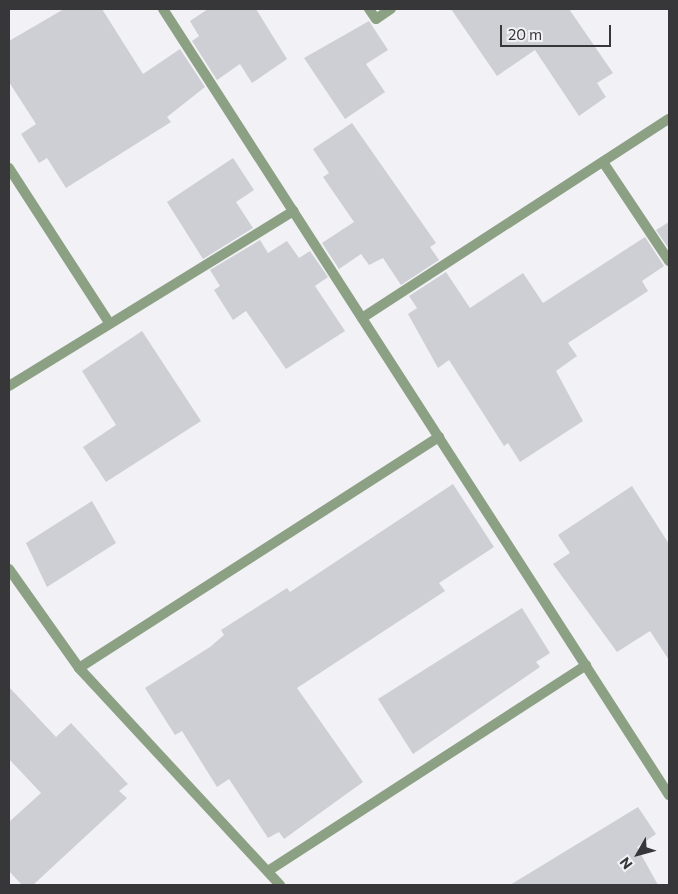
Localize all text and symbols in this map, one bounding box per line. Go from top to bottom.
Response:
scale bar [503,15,614,47]
text: 20 m [508,25,542,43]
north arrow [613,829,663,879]
text: N [616,854,636,873]

